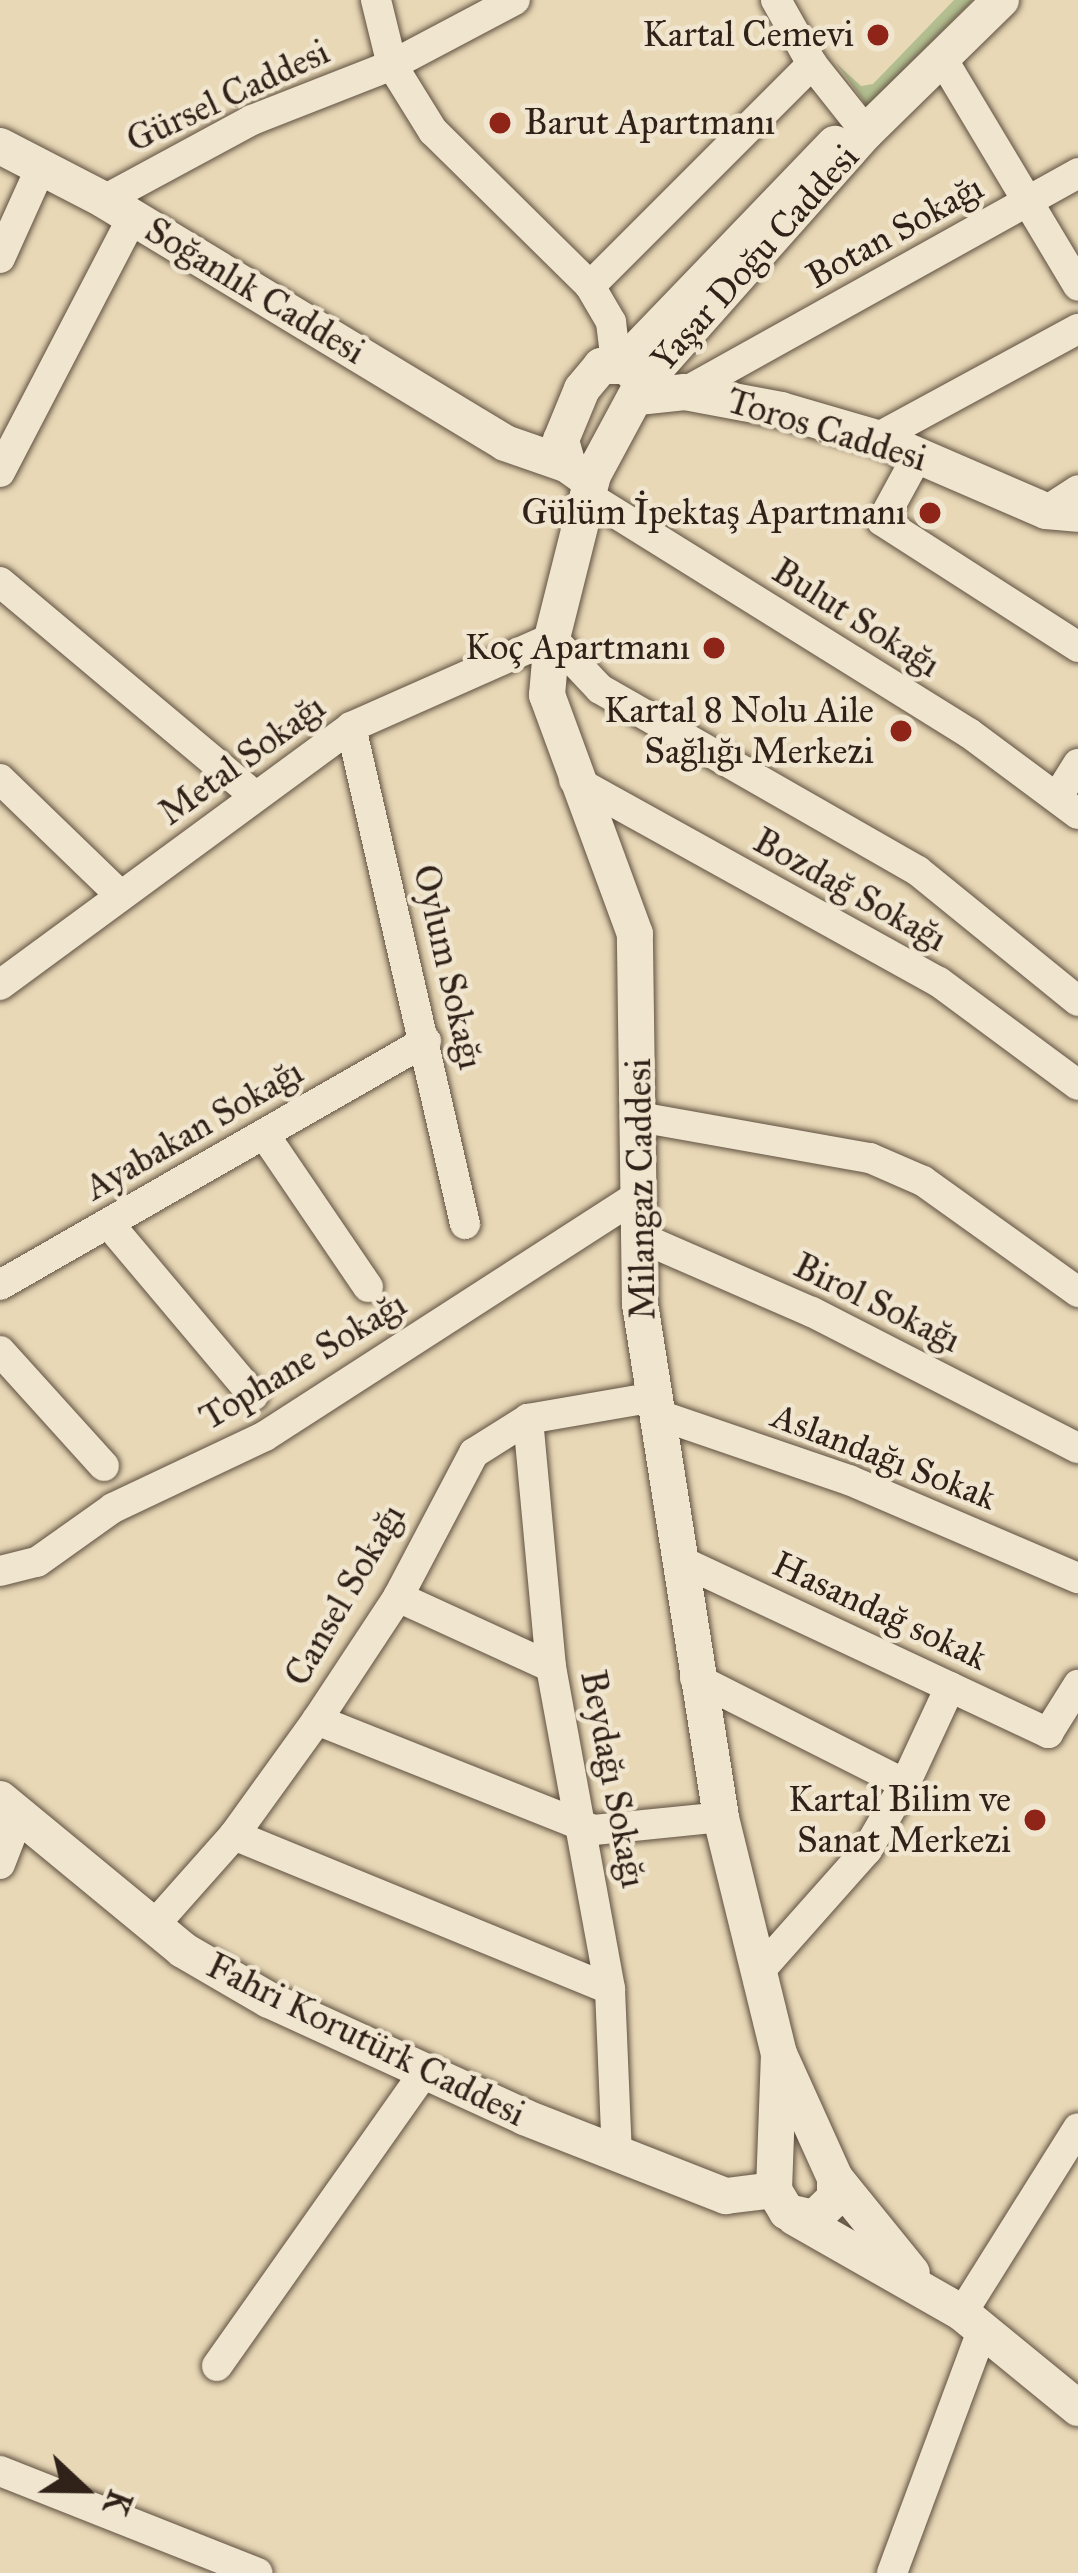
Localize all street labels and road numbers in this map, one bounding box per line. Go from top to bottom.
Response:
street label: Gürsel Caddesi [120,30,336,162]
street label: Yaşar Doğu Caddesi [642,136,868,380]
street label: Botan Sokağı [799,166,991,298]
street label: Soğanlık Caddesi [137,208,373,374]
street label: Toros Caddesi [722,379,932,481]
street label: Bulut Sokağı [764,549,948,687]
street label: Metal Sokağı [151,685,333,835]
street label: Bozdağ Sokağı [746,819,954,961]
street label: Oylum Sokağı [404,861,492,1073]
street label: Ayabakan Sokağı [77,1050,311,1210]
street label: Milangaz Caddesi [617,1058,665,1320]
street label: Birol Sokağı [787,1244,967,1362]
street label: Tophane Sokağı [192,1283,414,1439]
street label: Aslandağı Sokak [766,1394,1002,1520]
street label: Cansel Sokağı [276,1497,414,1693]
street label: Hasandağ sokak [766,1542,994,1680]
street label: Beydağı Sokağı [571,1667,655,1891]
street label: Fahri Korutürk Caddesi [200,1944,532,2136]

